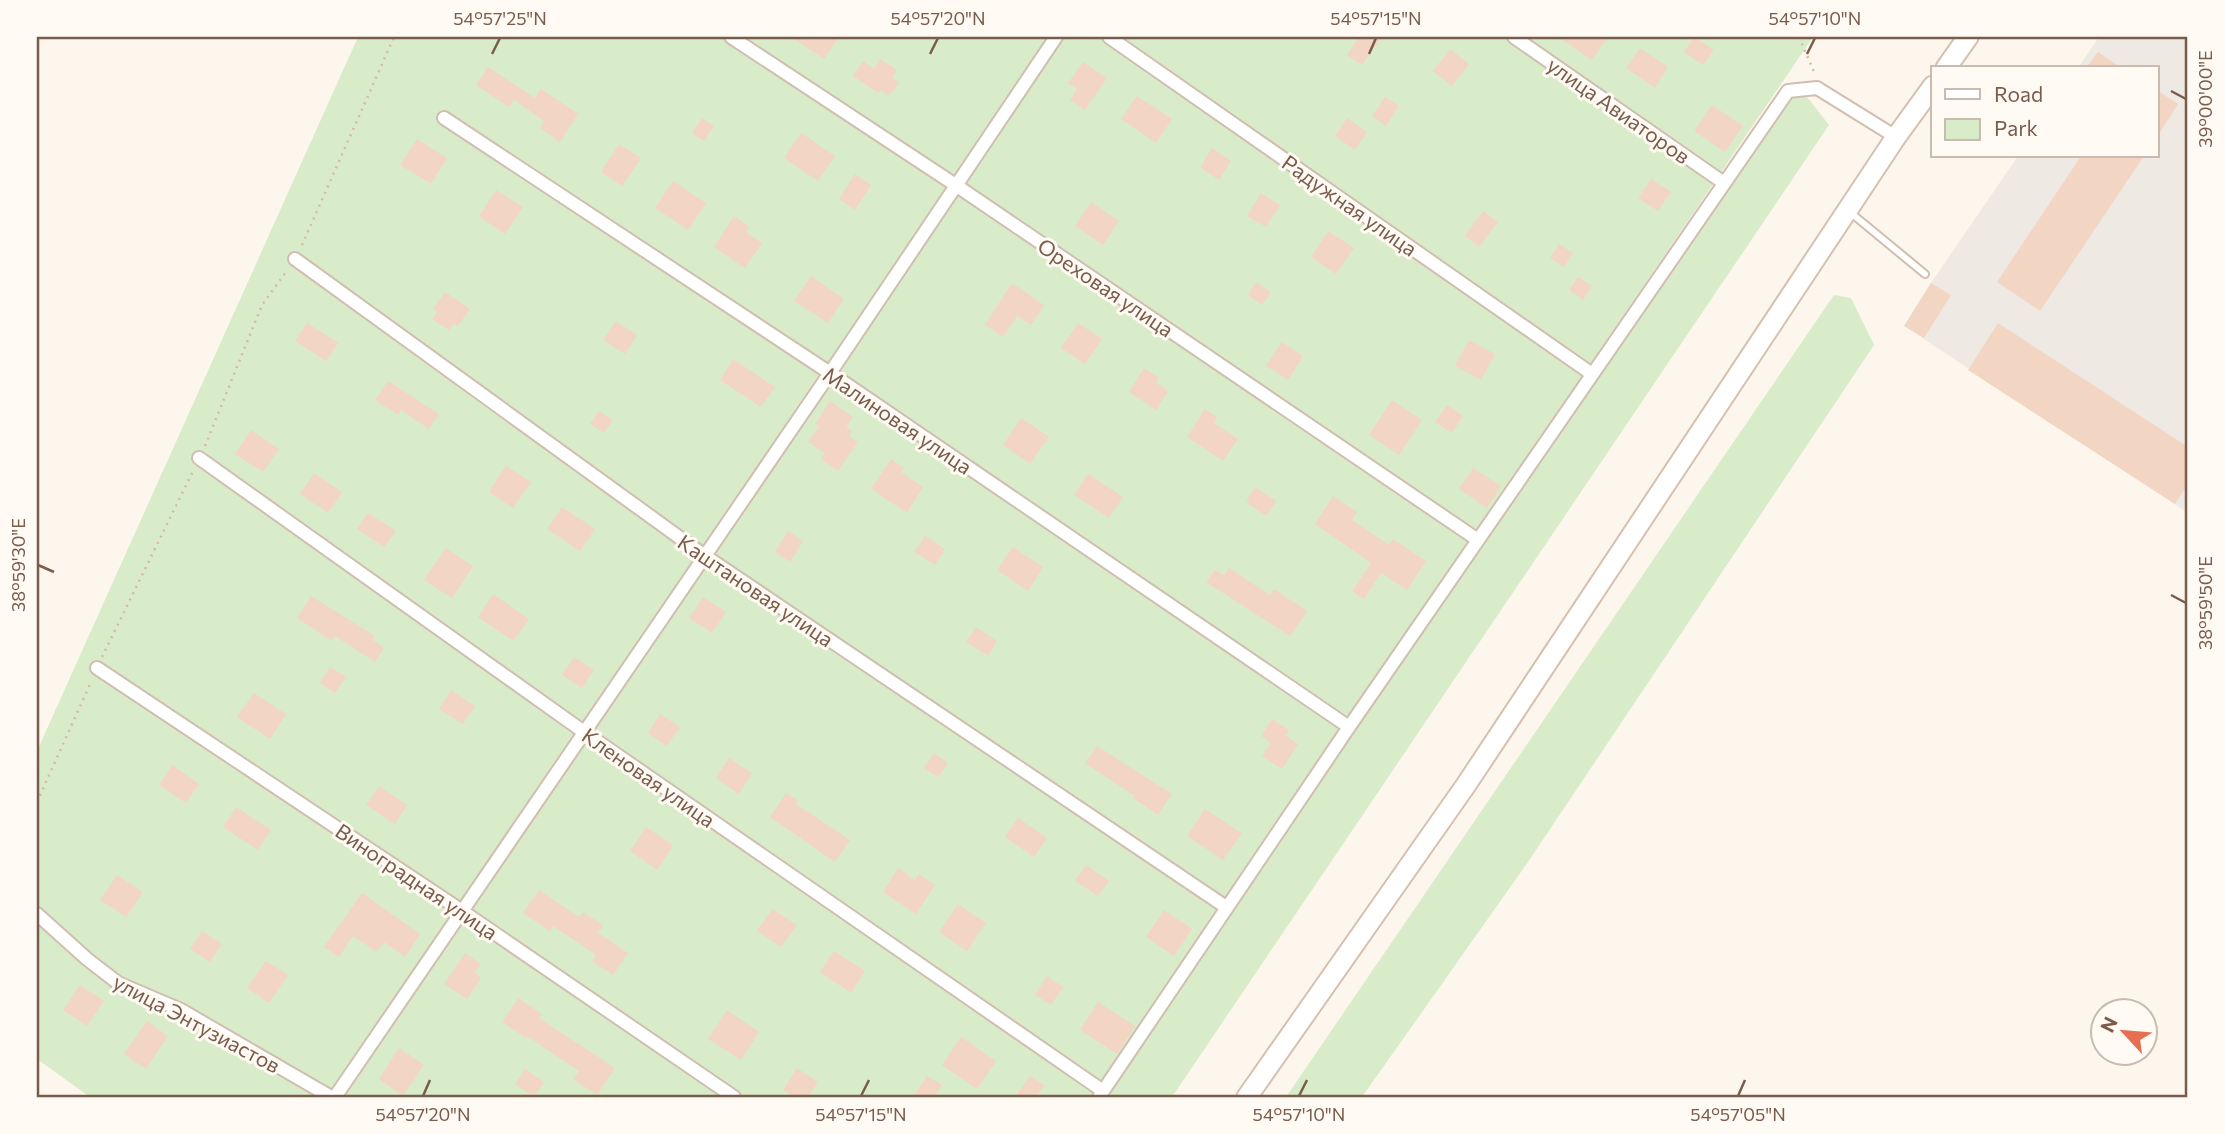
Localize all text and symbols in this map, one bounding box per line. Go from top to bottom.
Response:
text: 54°57'25"N [453,7,547,29]
text: 54°57'20"N [891,7,986,29]
text: 54°57'15"N [1330,7,1422,29]
text: 54°57'10"N [1769,7,1861,29]
text: 39°00'00"E [2194,50,2216,148]
street label: улица Авиаторов [1543,52,1695,168]
legend [1931,66,2158,158]
text: Road [1994,81,2043,106]
text: Park [1994,115,2038,140]
street label: Радужная улица [1278,149,1422,261]
street label: Ореховая улица [1033,232,1179,342]
street label: Малиновая улица [819,361,977,479]
text: 38°59'30"E [7,518,29,612]
street label: Каштановая улица [673,529,839,651]
text: 38°59'50"E [2194,556,2216,650]
street label: Кленовая улица [578,722,720,832]
street label: Виноградная улица [331,817,503,945]
street label: улица Энтузиастов [109,968,285,1078]
north arrow [2088,998,2158,1068]
text: N [2095,1013,2122,1036]
text: 54°57'20"N [376,1103,471,1125]
text: 54°57'15"N [815,1103,907,1125]
text: 54°57'10"N [1253,1103,1345,1125]
text: 54°57'05"N [1690,1103,1786,1125]

